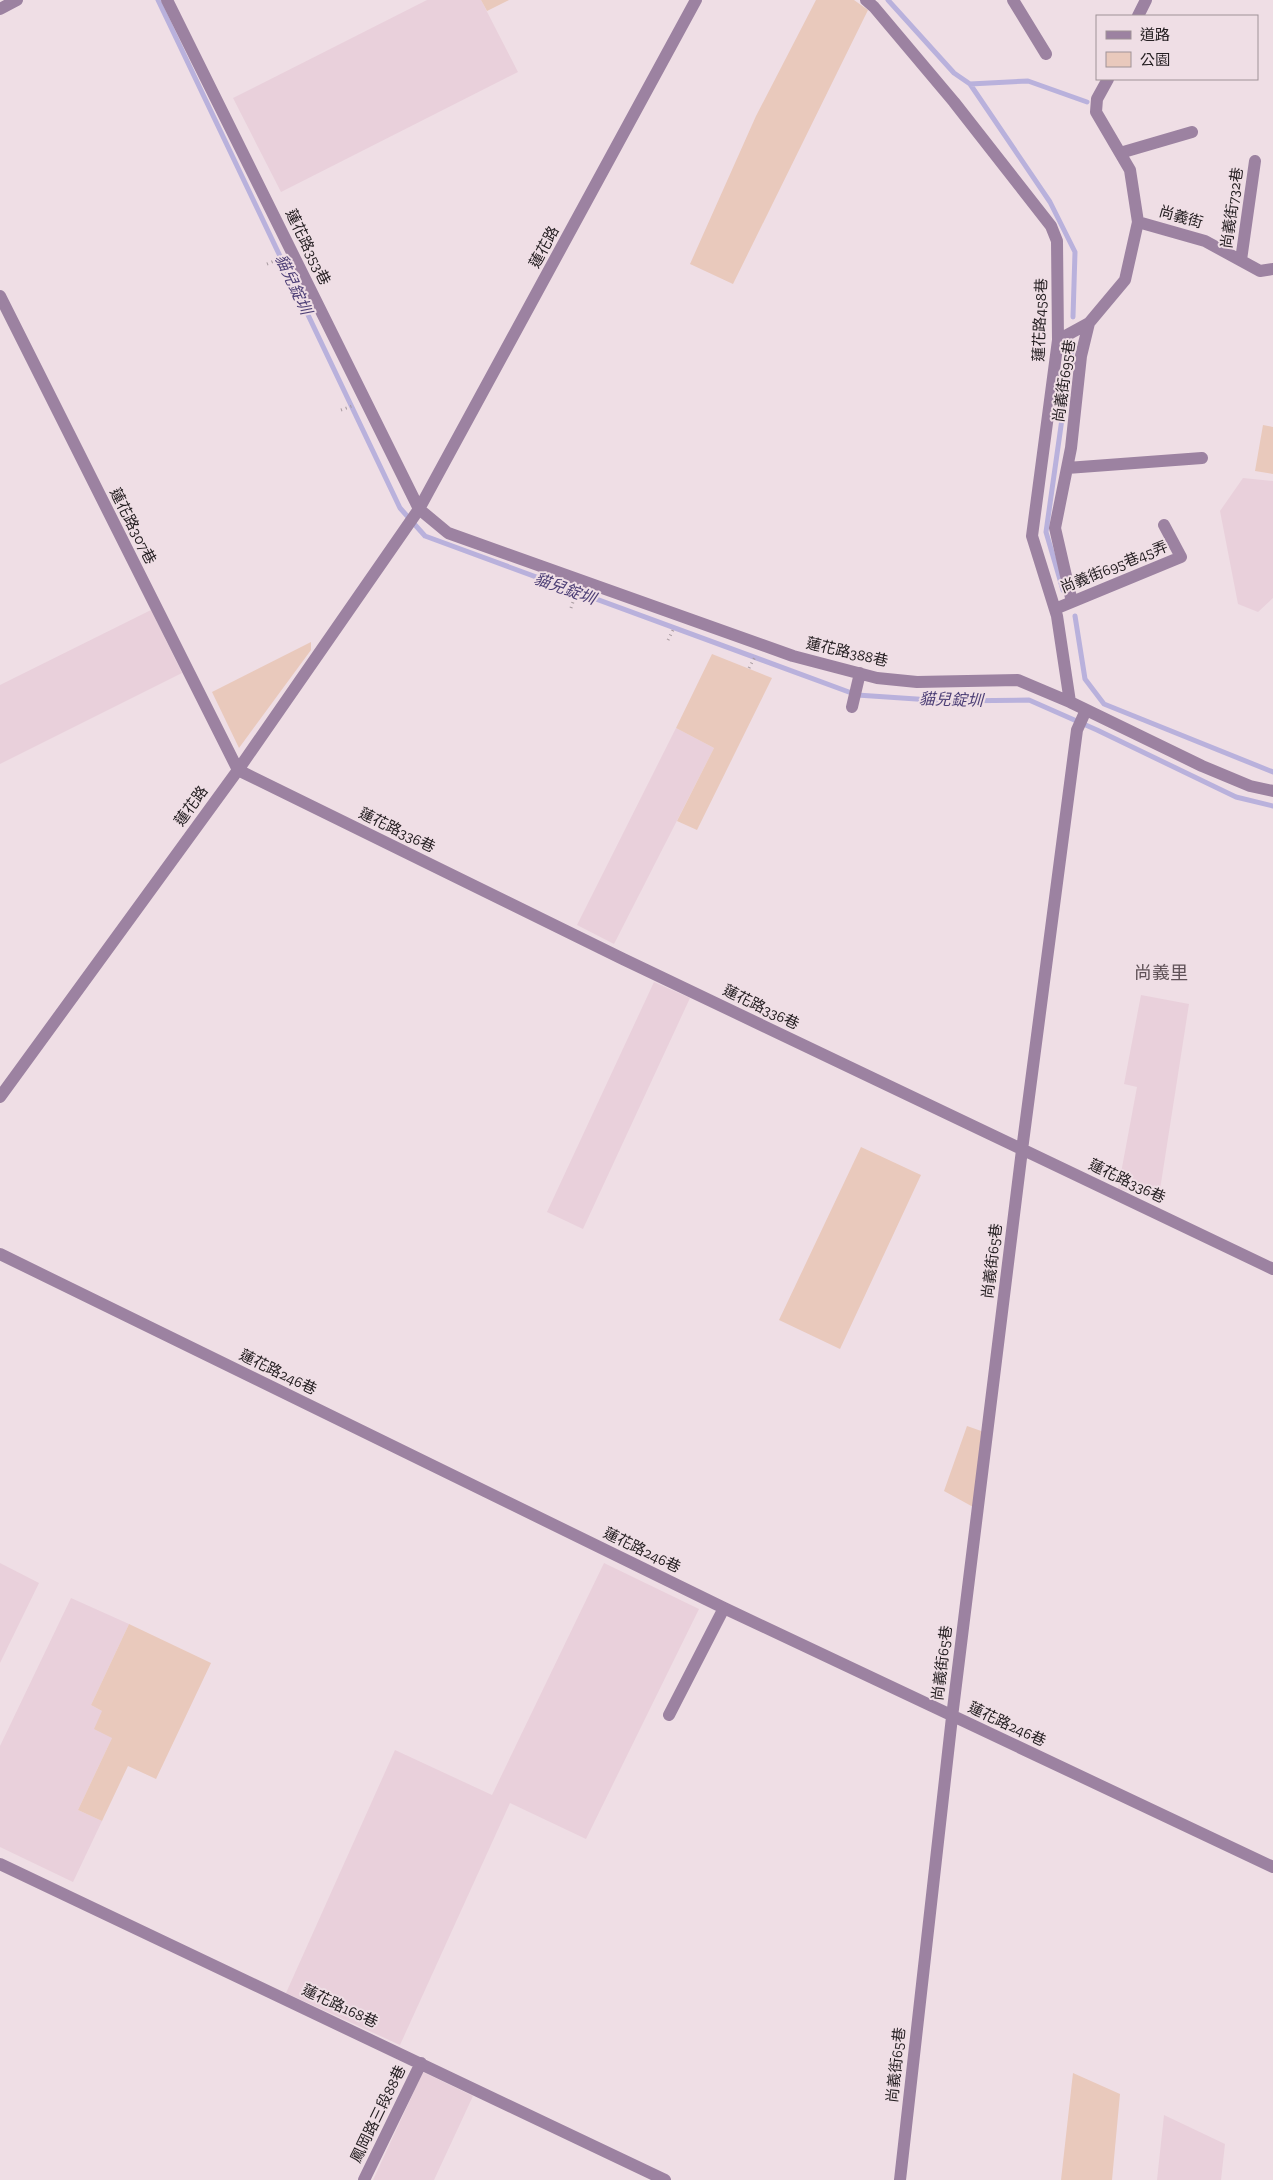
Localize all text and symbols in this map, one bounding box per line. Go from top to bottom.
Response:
legend [1096,15,1258,80]
text: 道路 [1140,26,1170,44]
text: 公園 [1140,51,1170,69]
street label: 尚義街732巷 [1217,166,1247,250]
street label: 尚義街 [1157,202,1205,232]
street label: 蓮花路353巷 [282,206,334,288]
street label: 蓮花路 [525,223,563,271]
water label: 貓兒錠圳 [271,251,317,319]
street label: 蓮花路458巷 [1030,278,1050,362]
street label: 尚義街695巷 [1049,338,1079,424]
street label: 蓮花路307巷 [106,485,160,567]
street label: 尚義街695巷45弄 [1058,537,1170,597]
water label: 貓兒錠圳 [532,569,600,609]
street label: 蓮花路388巷 [804,634,890,670]
water label: 貓兒錠圳 [919,689,985,710]
street label: 蓮花路 [170,783,212,829]
street label: 蓮花路336巷 [356,804,438,856]
district label: 尚義里 [1134,962,1188,984]
street label: 蓮花路336巷 [720,981,802,1033]
street label: 蓮花路336巷 [1086,1155,1168,1207]
street label: 尚義街65巷 [978,1222,1006,1300]
street label: 蓮花路246巷 [236,1346,320,1398]
street label: 蓮花路246巷 [600,1524,684,1576]
street label: 尚義街65巷 [928,1624,956,1702]
street label: 蓮花路246巷 [965,1698,1049,1750]
street label: 蓮花路168巷 [299,1981,381,2031]
street label: 尚義街65巷 [883,2026,909,2104]
street label: 鳳岡路三段88巷 [347,2062,409,2166]

